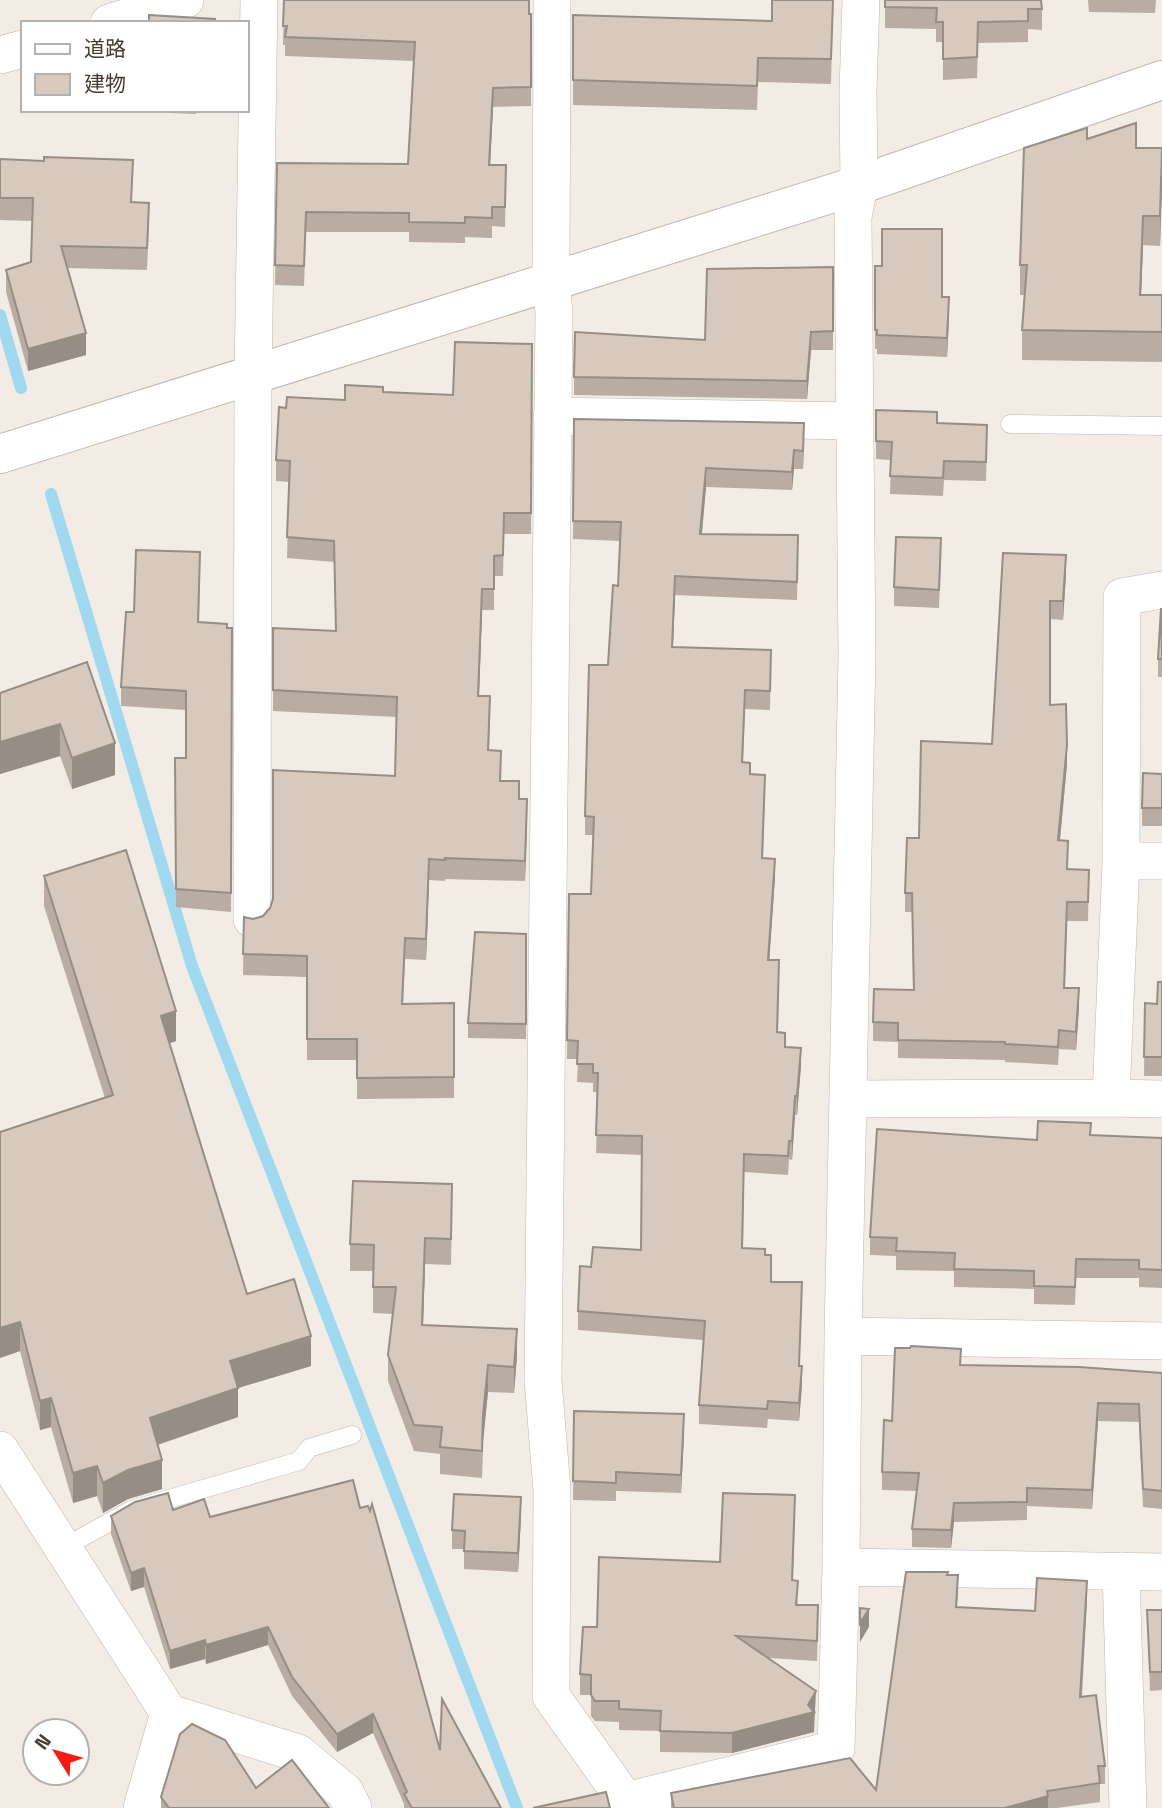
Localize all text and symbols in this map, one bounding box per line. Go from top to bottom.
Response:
legend [21,21,248,112]
text: 道路 [84,35,126,62]
text: 建物 [84,70,126,97]
north arrow [21,1717,91,1787]
text: N [29,1729,57,1755]

